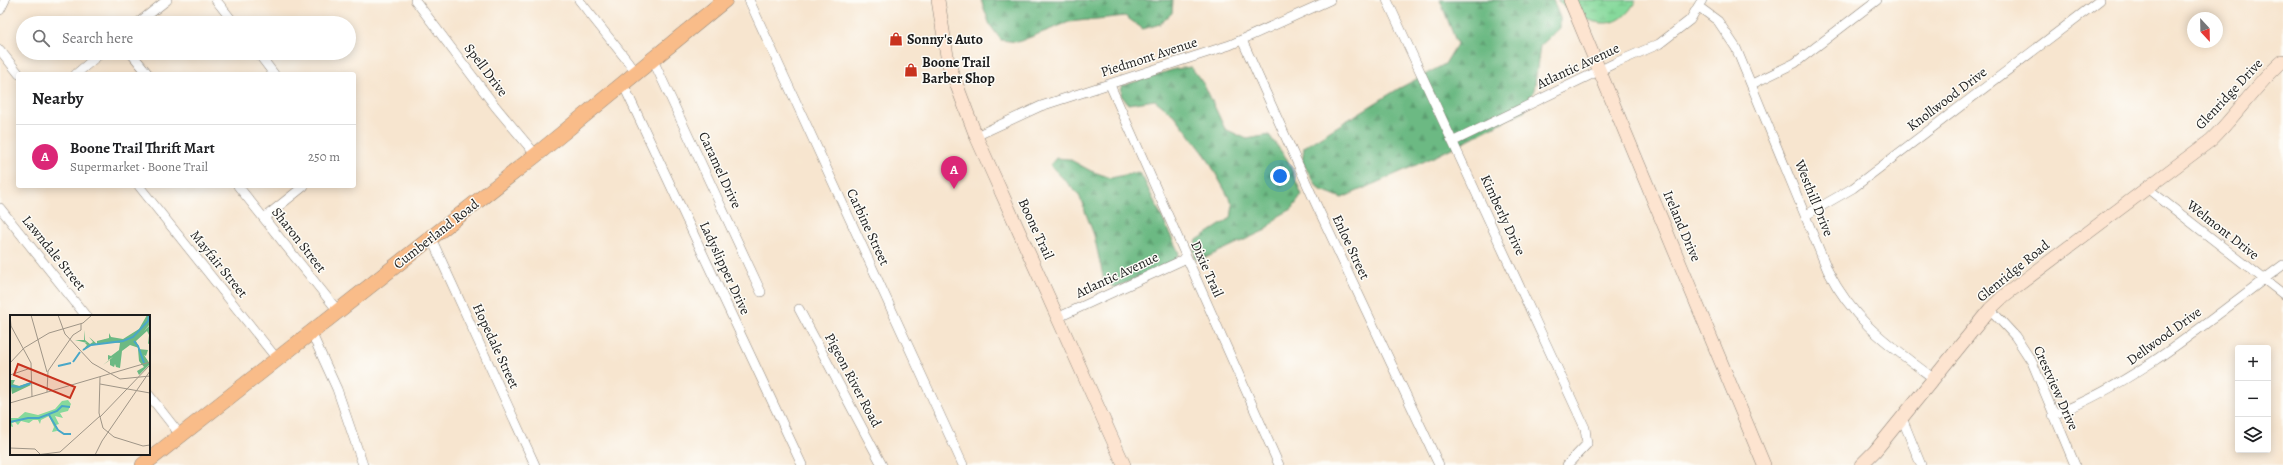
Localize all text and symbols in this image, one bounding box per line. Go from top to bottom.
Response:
north arrow [2187,12,2223,48]
search box [16,16,356,60]
icon: search [30,27,52,49]
text: Search here [62,28,133,48]
place label: Sonny's Auto [907,30,983,49]
shop icon: Sonny's Auto [888,31,904,47]
street label: Piedmont Avenue [1098,32,1200,82]
street label: Spell Drive [460,39,512,101]
street label: Atlantic Avenue [1533,39,1623,94]
place label: Boone Trail Barber Shop [922,53,995,88]
street label: Glenridge Drive [2191,54,2267,134]
shop icon: Boone Trail Barber Shop [903,62,919,78]
street label: Knollwood Drive [1903,63,1991,135]
text: Nearby [32,87,83,110]
street label: Caramel Drive [694,129,746,211]
text: Boone Trail Thrift Mart [70,138,215,158]
text: A [41,148,49,165]
text: 250 m [308,148,340,165]
pin: A [941,156,967,189]
street label: Westhill Drive [1790,156,1838,239]
text: Supermarket · Boone Trail [70,158,208,175]
your location [1270,166,1290,186]
street label: Kimberly Drive [1476,172,1530,258]
street label: Carbine Street [842,185,894,269]
street label: Ireland Drive [1658,187,1706,265]
street label: Cumberland Road [389,194,483,273]
street label: Boone Trail [1014,195,1059,263]
street label: Welmont Drive [2182,195,2263,264]
street label: Sharon Street [267,203,331,277]
street label: Lawndale Street [18,211,91,295]
street label: Enloe Street [1328,212,1374,283]
street label: Ladyslipper Drive [695,218,755,318]
street label: Mayfair Street [186,226,252,302]
street label: Glenridge Road [1973,235,2054,306]
street label: Dixie Trail [1186,238,1228,301]
street label: Atlantic Avenue [1072,248,1162,303]
street label: Hopedale Street [468,300,524,392]
street label: Dellwood Drive [2123,302,2205,370]
inset map [10,315,150,455]
street label: Pigeon River Road [820,330,886,431]
street label: Crestview Drive [2029,343,2083,433]
map controls [2235,345,2271,453]
button: + [2235,345,2271,381]
button: − [2235,381,2271,417]
button: layers [2235,417,2271,453]

